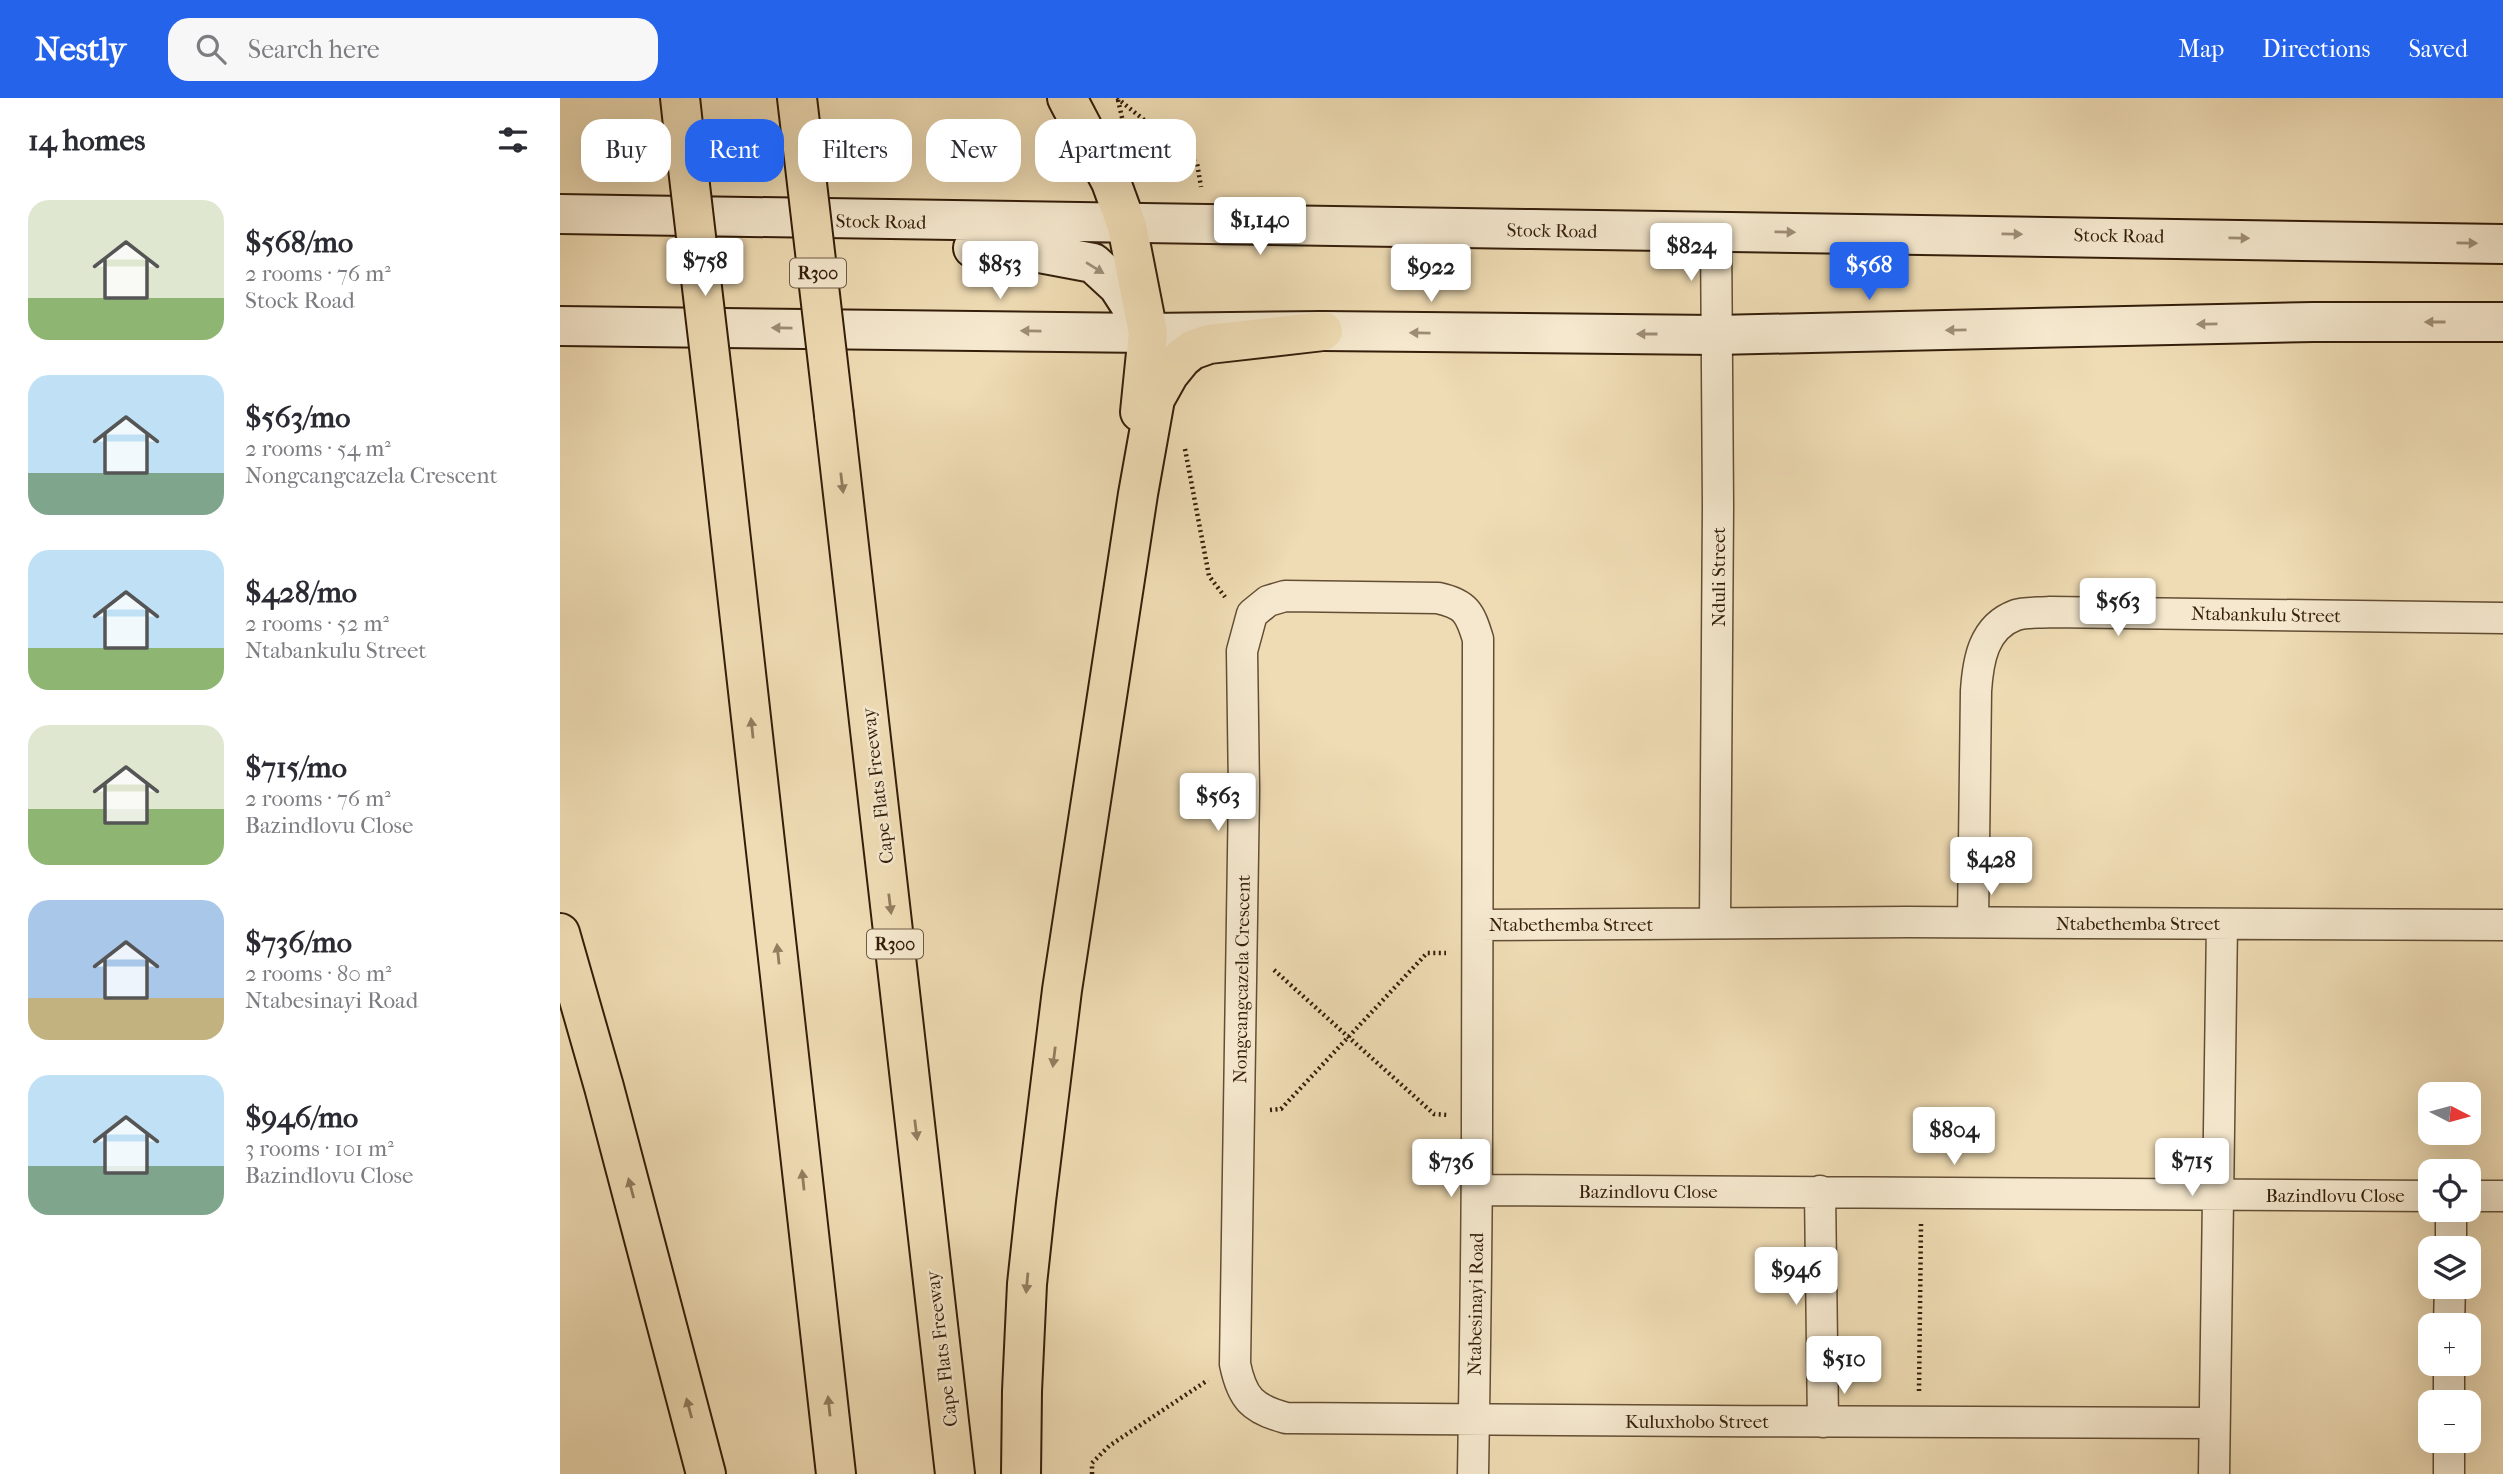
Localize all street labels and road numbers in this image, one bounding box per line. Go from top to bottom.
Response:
street label: Stock Road [835,210,927,234]
street label: Stock Road [1506,219,1598,243]
street label: Stock Road [2073,224,2165,248]
road number: R300 [790,258,846,288]
street label: Nduli Street [1708,527,1730,627]
street label: Ntabankulu Street [2191,603,2341,627]
street label: Cape Flats Freeway [857,706,898,865]
street label: Nongcangcazela Crescent [1229,874,1255,1084]
street label: Ntabethemba Street [2056,913,2220,935]
street label: Ntabethemba Street [1489,914,1653,936]
road number: R300 [867,930,923,958]
street label: Bazindlovu Close [1578,1181,1718,1203]
street label: Bazindlovu Close [2265,1185,2405,1207]
street label: Ntabesinayi Road [1464,1232,1488,1376]
street label: Cape Flats Freeway [921,1269,962,1428]
street label: Kuluxhobo Street [1625,1411,1769,1433]

